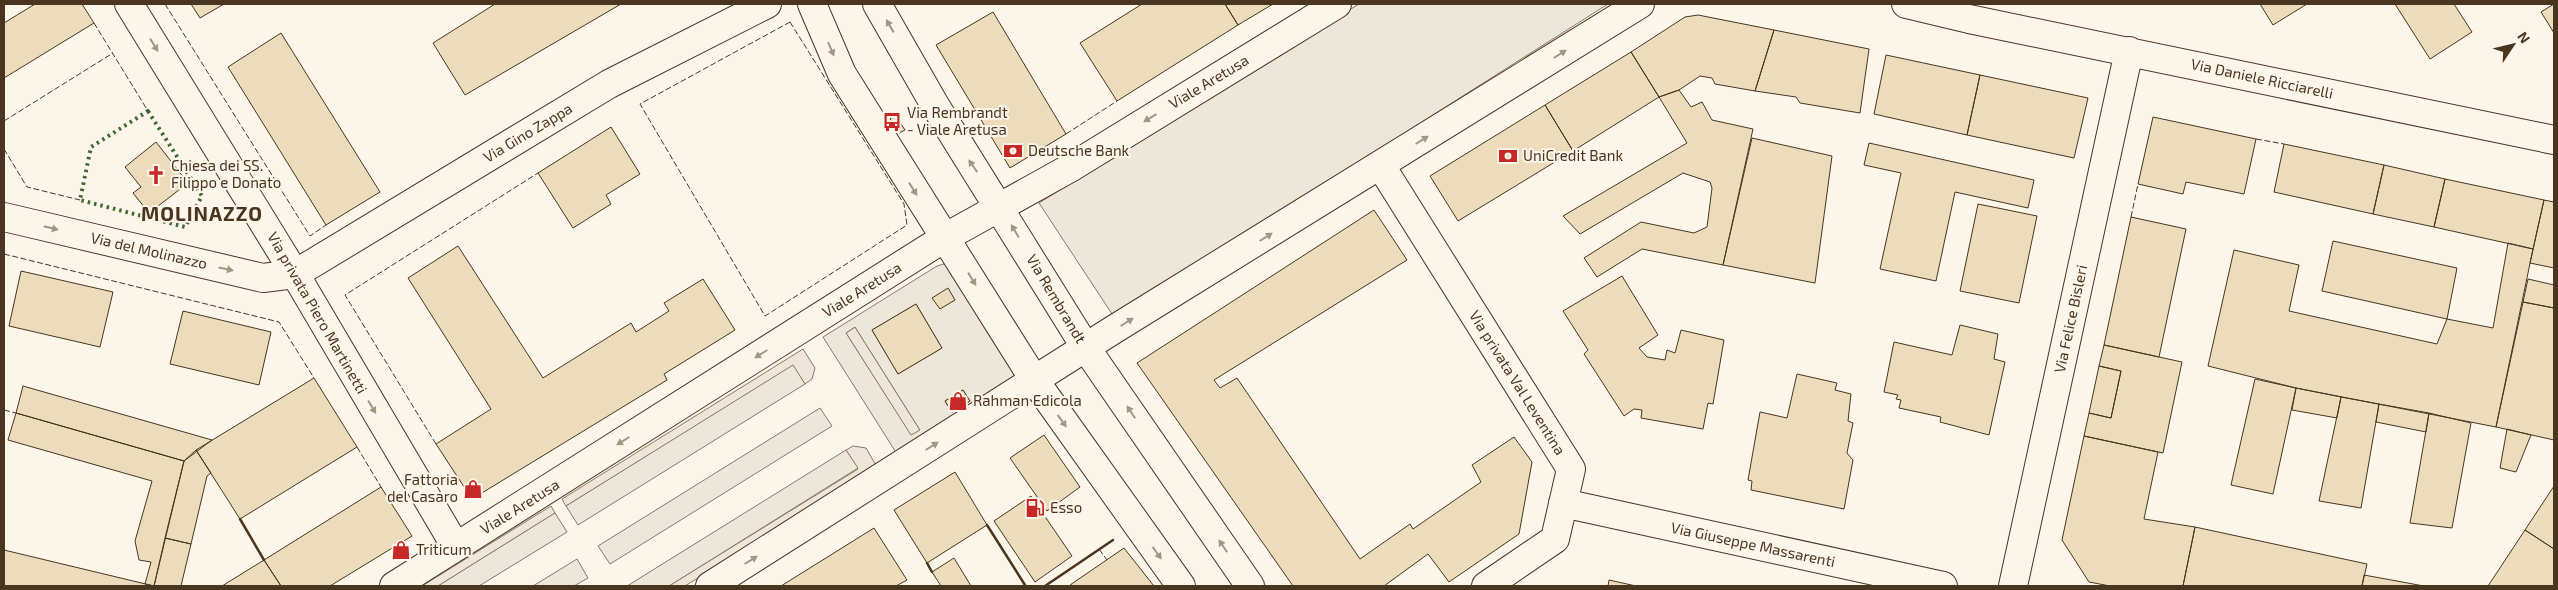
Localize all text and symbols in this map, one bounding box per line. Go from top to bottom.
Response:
one-way arrow [885,20,894,33]
north arrow [2488,20,2538,70]
text: N [2514,28,2534,46]
one-way arrow [150,39,159,52]
one-way arrow [827,41,835,56]
one-way arrow [1553,49,1567,58]
street label: Viale Aretusa [1165,50,1252,112]
street label: Via Daniele Ricciarelli [2189,54,2335,102]
street label: Via Gino Zappa [480,99,575,166]
place label: Via Rembrandt - Viale Aretusa [907,103,1008,138]
bus stop icon: Via Rembrandt - Viale Aretusa [881,111,903,133]
one-way arrow [1144,113,1157,122]
one-way arrow [1416,136,1429,145]
bank icon: Deutsche Bank [1002,140,1024,162]
place label: Deutsche Bank [1028,141,1130,159]
bank icon: UniCredit Bank [1497,145,1519,167]
place label: UniCredit Bank [1523,146,1623,164]
place label: Chiesa dei SS. Filippo e Donato [171,156,281,191]
one-way arrow [968,159,978,173]
church icon: Chiesa dei SS. Filippo e Donato [145,164,167,186]
one-way arrow [908,182,917,195]
district label: MOLINAZZO [141,201,263,225]
one-way arrow [44,224,59,232]
one-way arrow [1010,225,1019,238]
street label: Via del Molinazzo [89,228,209,272]
street label: Via privata Piero Martinetti [264,229,372,396]
one-way arrow [1259,232,1272,241]
street label: Via Rembrandt [1023,251,1091,346]
street label: Viale Aretusa [819,258,904,321]
street label: Via Felice Bisleri [2050,263,2090,374]
one-way arrow [219,265,234,273]
one-way arrow [967,272,976,285]
street label: Via privata Val Leventina [1466,307,1570,458]
one-way arrow [1121,317,1134,326]
one-way arrow [754,350,767,359]
shop icon: Rahman Edicola [947,390,969,412]
place label: Rahman Edicola [973,391,1082,409]
one-way arrow [368,400,377,413]
one-way arrow [1126,405,1136,419]
one-way arrow [1057,414,1067,428]
one-way arrow [617,437,630,446]
one-way arrow [926,441,939,450]
place label: Fattoria del Casaro [387,470,458,505]
street label: Viale Aretusa [477,475,562,538]
shop icon: Fattoria del Casaro [462,478,484,500]
fuel station icon: Esso [1024,497,1046,519]
place label: Esso [1050,498,1082,516]
street label: Via Giuseppe Massarenti [1669,518,1837,570]
shop icon: Triticum [390,539,412,561]
one-way arrow [1218,539,1228,553]
place label: Triticum [416,540,472,558]
one-way arrow [1152,546,1162,560]
one-way arrow [744,556,757,565]

